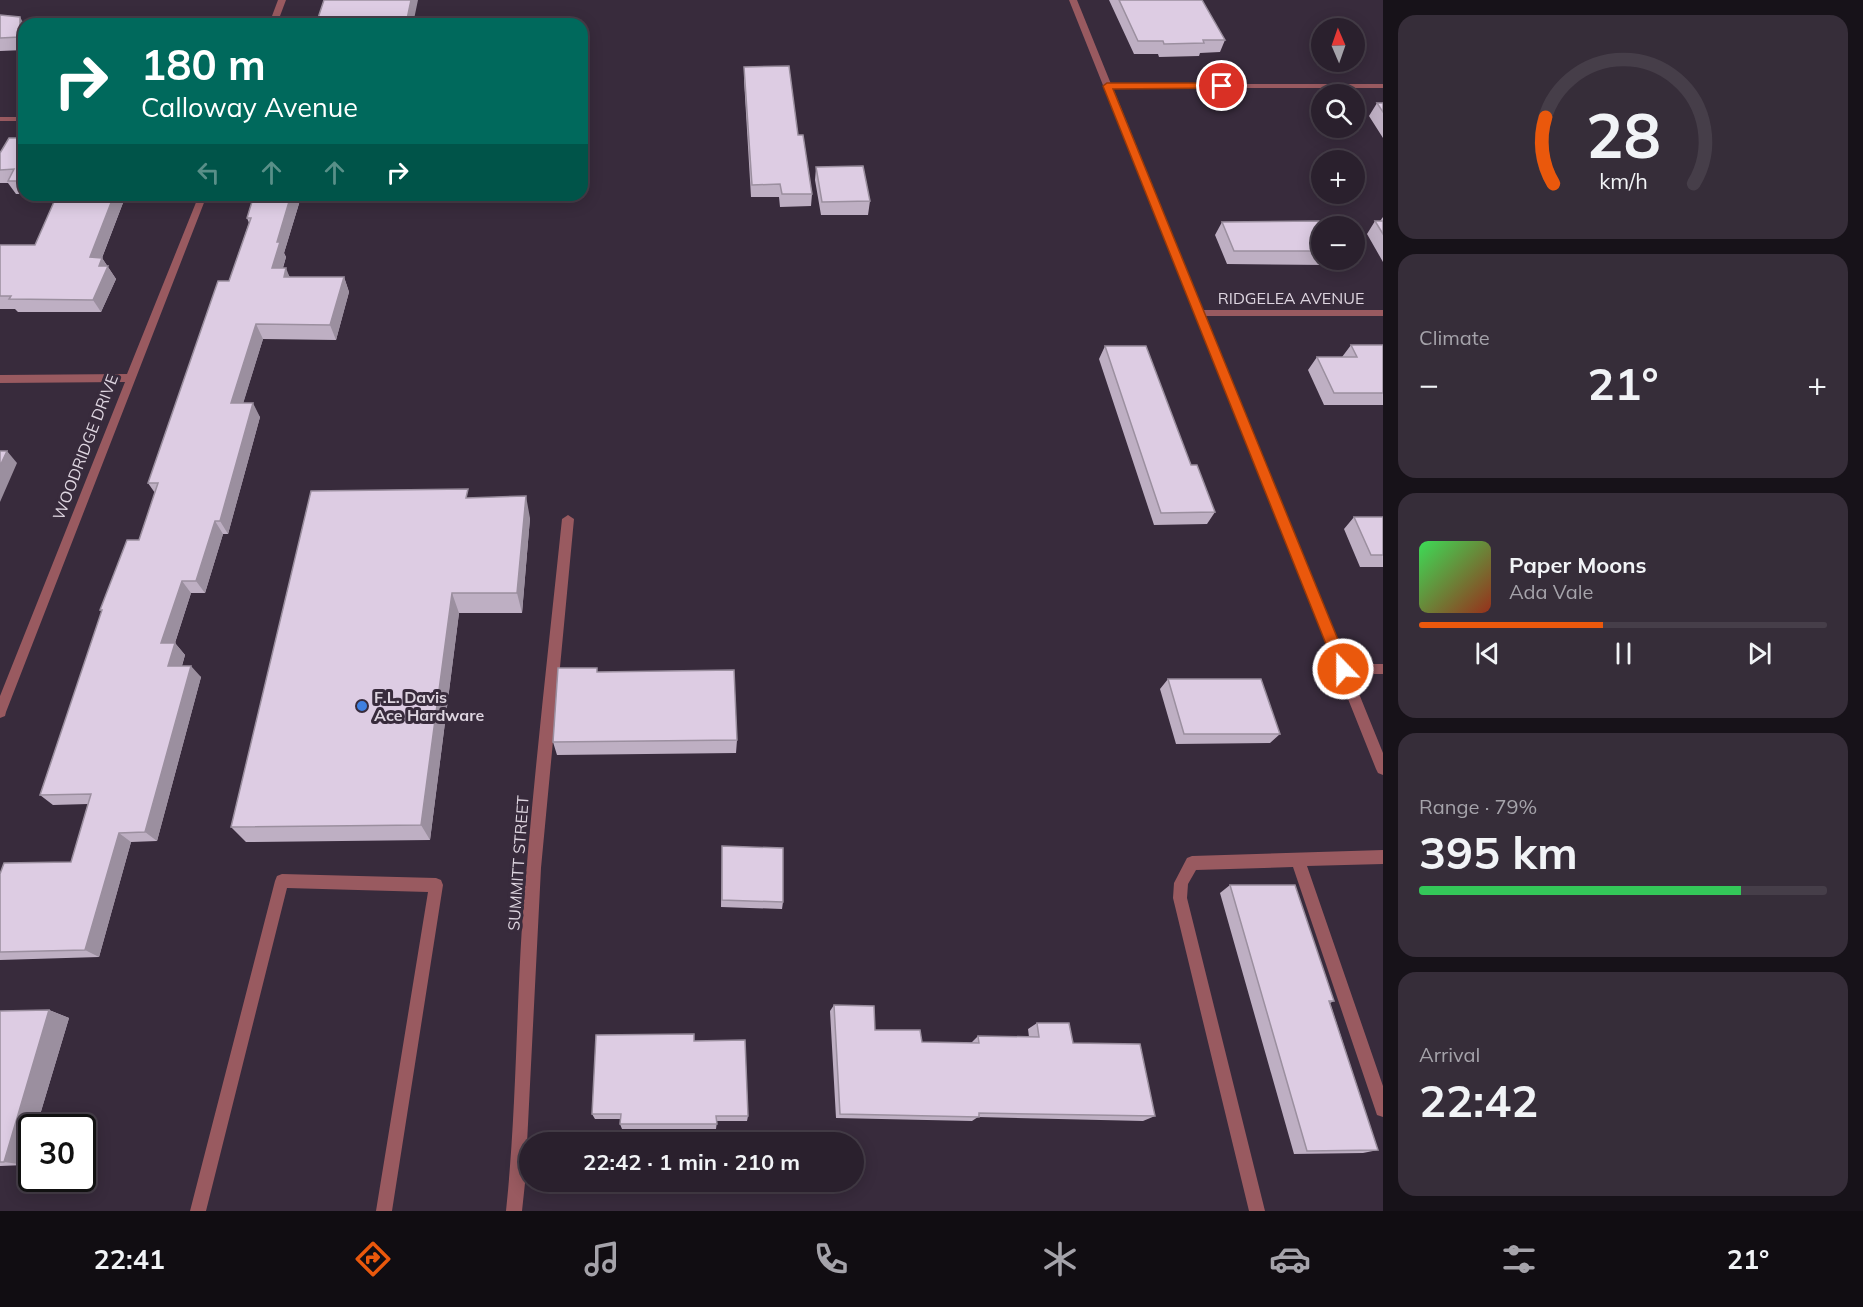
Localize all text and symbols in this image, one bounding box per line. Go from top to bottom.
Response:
north arrow [1311,18,1365,72]
map controls [1311,18,1365,270]
text: 180 m [141,38,266,91]
icon: right [42,42,120,120]
pin [1196,60,1247,111]
icon: arrive [1205,69,1238,102]
button: search [1311,84,1365,138]
text: Calloway Avenue [141,90,358,124]
text: 28 [1586,95,1660,174]
button: + [1311,150,1365,204]
icon: left [192,156,225,189]
icon: ahead [255,156,288,189]
icon: ahead [318,156,351,189]
icon: right [381,156,414,189]
text: km/h [1599,167,1647,194]
button: − [1311,216,1365,270]
street label: RIDGELEA AVENUE [1218,288,1364,308]
text: Climate [1419,325,1490,350]
text: 21° [1587,355,1659,411]
text: − [1419,363,1439,404]
text: + [1807,363,1827,404]
street label: WOODRIDGE DRIVE [48,371,122,523]
text: Paper Moons [1509,551,1647,579]
text: Ada Vale [1509,579,1593,604]
position arrow [1311,637,1375,701]
icon: previous [1471,637,1504,670]
icon: pause [1607,637,1640,670]
icon: next [1743,637,1776,670]
place label: F.L. Davis Ace Hardware [374,687,484,725]
marker: F.L. Davis Ace Hardware [355,699,369,713]
street label: SUMMITT STREET [503,794,533,931]
text: Range · 79% [1419,794,1537,819]
text: 395 km [1419,824,1578,880]
text: Arrival [1419,1042,1480,1067]
text: 22:42 [1419,1072,1538,1128]
speed limit sign: 30 [18,1114,96,1192]
text: 22:42 · 1 min · 210 m [583,1148,800,1176]
icon: directions [352,1238,394,1280]
icon: music [581,1238,623,1280]
icon: phone [810,1238,852,1280]
icon: climate [1039,1238,1081,1280]
icon: car [1269,1238,1311,1280]
icon: filters [1498,1238,1540,1280]
text: 22:41 [94,1242,165,1276]
text: 21° [1727,1242,1769,1276]

